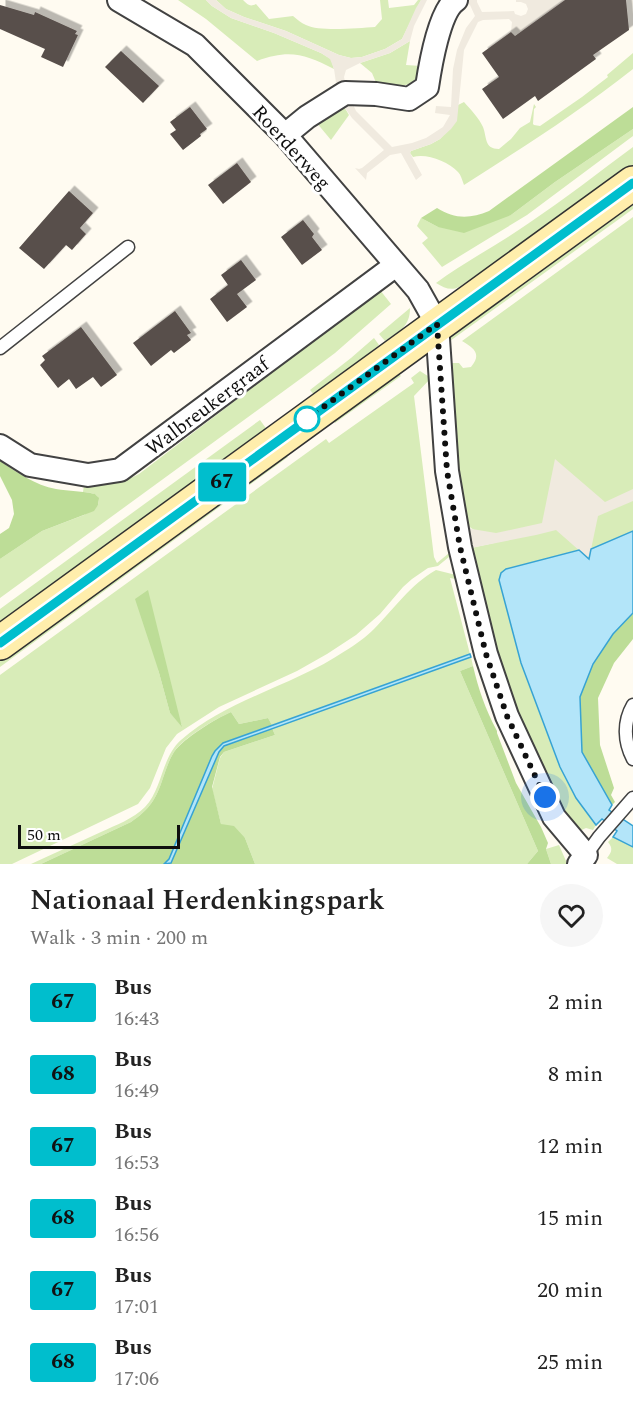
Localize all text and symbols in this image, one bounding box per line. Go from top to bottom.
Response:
street label: Roerderweg [245,98,338,197]
street label: Walbreukergraaf [139,349,278,463]
unlabelled marker [294,406,320,432]
line badge: 67 [195,462,249,502]
text: 67 [210,466,234,498]
your location [530,782,560,812]
scale bar [18,822,180,850]
text: 50 m [27,823,61,847]
text: Nationaal Herdenkingspark [30,879,385,922]
button: heart [540,884,603,947]
text: Walk · 3 min · 200 m [30,923,208,953]
text: Bus [114,971,152,1004]
text: 67 [51,986,75,1018]
text: 2 min [548,986,603,1019]
text: 16:43 [114,1004,159,1034]
text: Bus [114,1043,152,1076]
text: 68 [51,1058,75,1090]
text: 8 min [548,1058,603,1091]
text: 16:49 [114,1076,159,1106]
text: Bus [114,1115,152,1148]
text: 67 [51,1130,75,1162]
text: 12 min [537,1130,603,1163]
text: 16:53 [114,1148,159,1178]
text: Bus [114,1187,152,1220]
text: 68 [51,1202,75,1234]
text: 15 min [537,1202,603,1235]
text: 16:56 [114,1220,159,1250]
text: Bus [114,1259,152,1292]
text: 67 [51,1274,75,1306]
text: 20 min [537,1274,603,1307]
text: 17:01 [114,1292,159,1322]
text: Bus [114,1331,152,1364]
text: 68 [51,1346,75,1378]
text: 25 min [537,1346,603,1379]
text: 17:06 [114,1364,159,1394]

